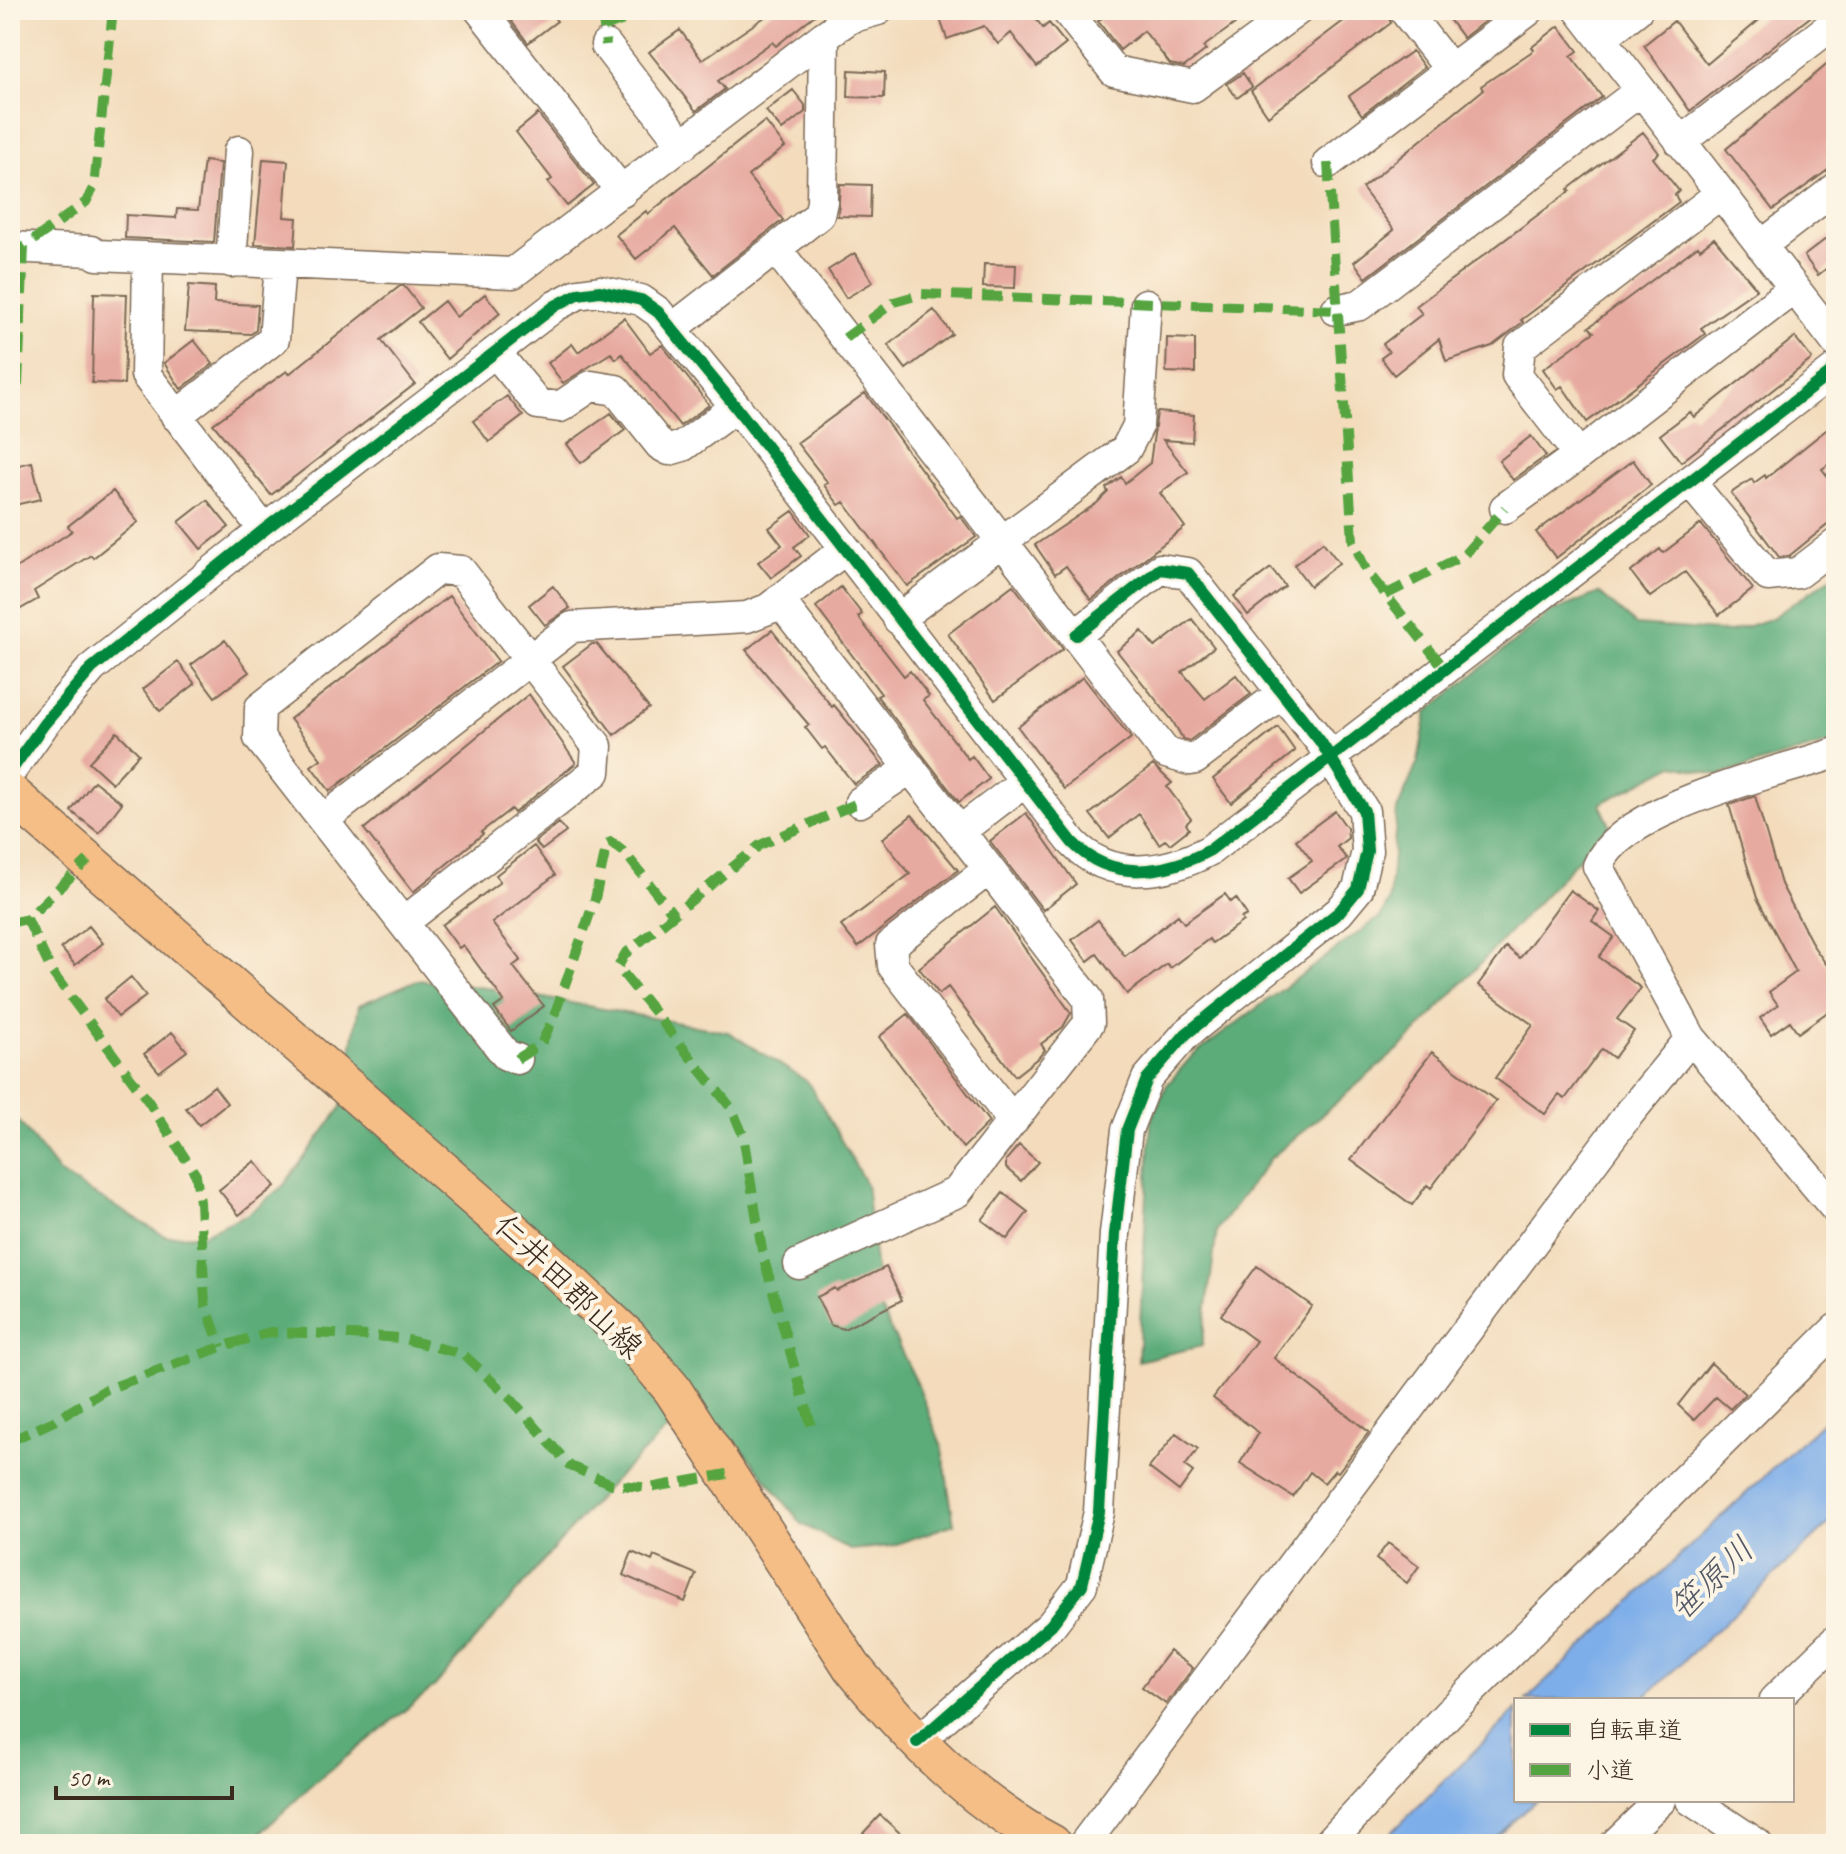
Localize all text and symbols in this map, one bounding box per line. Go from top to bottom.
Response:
street label: 仁井田郡山線 [485,1205,652,1368]
water label: 笹原川 [1660,1527,1763,1629]
legend [1514,1698,1794,1802]
text: 自転車道 [1586,1715,1682,1745]
scale bar [56,1750,232,1800]
text: 小道 [1586,1755,1634,1785]
text: 50 m [68,1763,111,1793]

